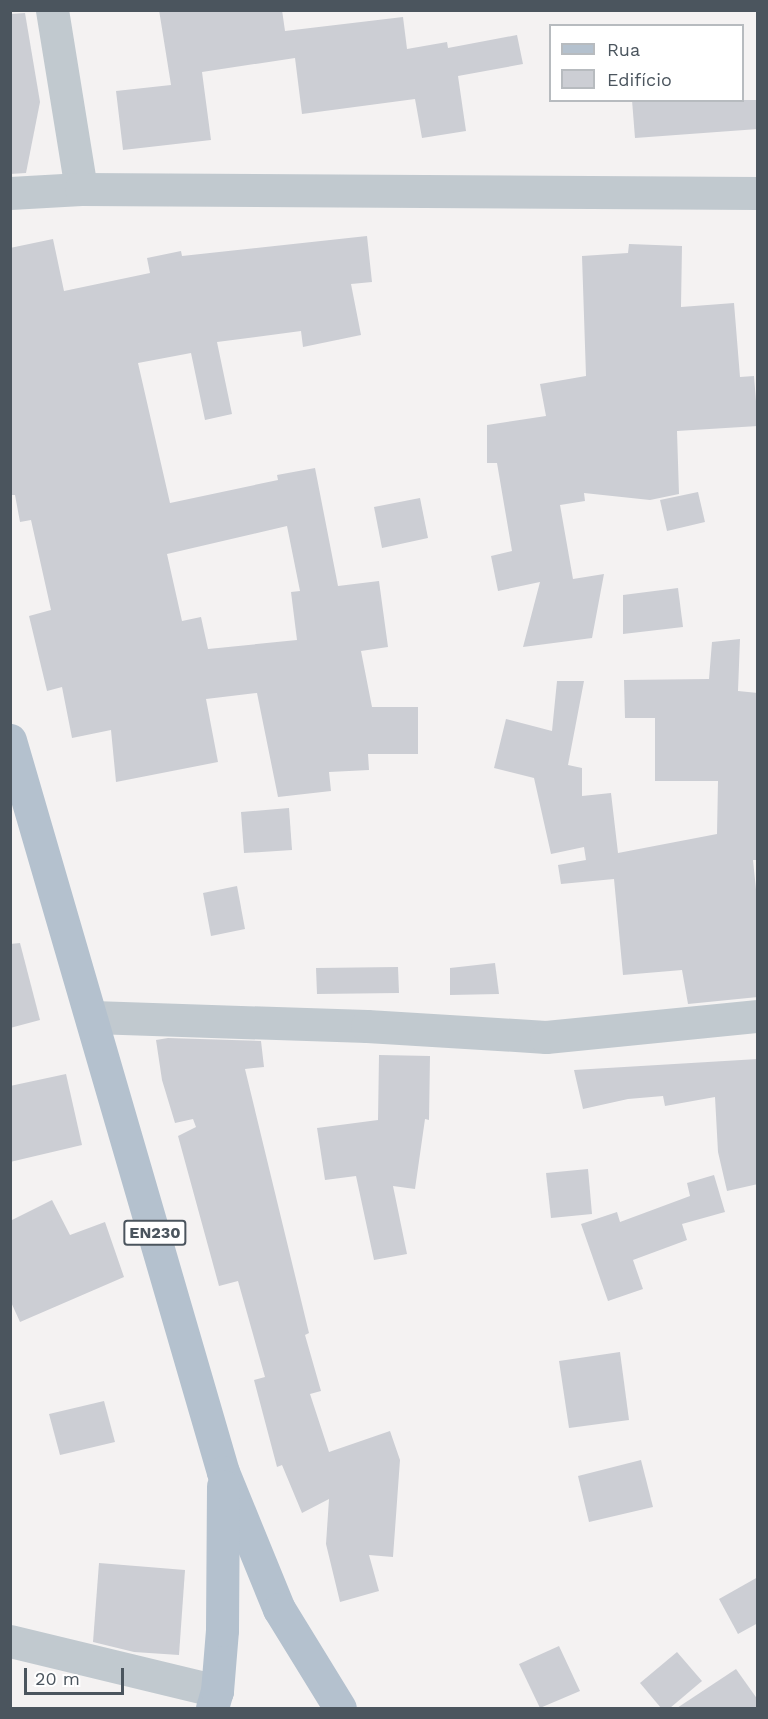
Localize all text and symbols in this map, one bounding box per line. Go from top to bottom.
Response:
legend [549,24,744,102]
text: Rua [607,39,640,60]
text: Edifício [607,69,672,90]
road number: EN230 [122,1220,188,1246]
scale bar [27,1656,128,1694]
text: 20 m [35,1668,80,1689]

